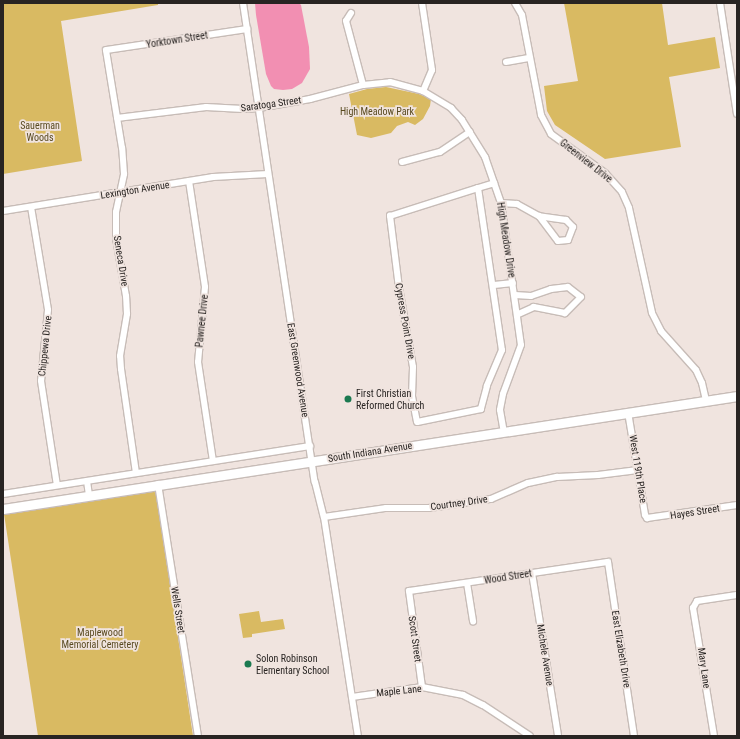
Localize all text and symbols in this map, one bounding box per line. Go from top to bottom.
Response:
street label: Yorktown Street [145,29,209,51]
street label: Saratoga Street [240,94,302,114]
park label: High Meadow Park [340,106,414,118]
park label: Sauerman Woods [20,119,60,142]
street label: Greenview Drive [557,137,615,185]
street label: Lexington Avenue [100,179,170,201]
street label: High Meadow Drive [494,201,518,279]
street label: Seneca Drive [111,235,131,287]
street label: Cypress Point Drive [392,282,418,360]
street label: Pawnee Drive [193,294,211,348]
street label: Chippewa Drive [36,315,54,377]
street label: East Greenwood Avenue [285,322,311,418]
place label: First Christian Reformed Church [356,387,424,410]
marker: First Christian Reformed Church [343,394,353,404]
street label: West 119th Place [627,434,649,504]
street label: South Indiana Avenue [327,439,413,465]
street label: Courtney Drive [430,493,488,513]
street label: Hayes Street [669,502,721,522]
street label: Wood Street [483,567,533,587]
street label: Wells Street [168,586,188,634]
street label: East Elizabeth Drive [609,610,633,688]
street label: Scott Street [406,615,424,663]
street label: Michele Avenue [534,623,556,687]
park label: Maplewood Memorial Cemetery [61,626,139,650]
street label: Mary Lane [695,647,713,689]
place label: Solon Robinson Elementary School [256,652,329,676]
marker: Solon Robinson Elementary School [243,659,253,669]
street label: Maple Lane [376,683,422,699]

